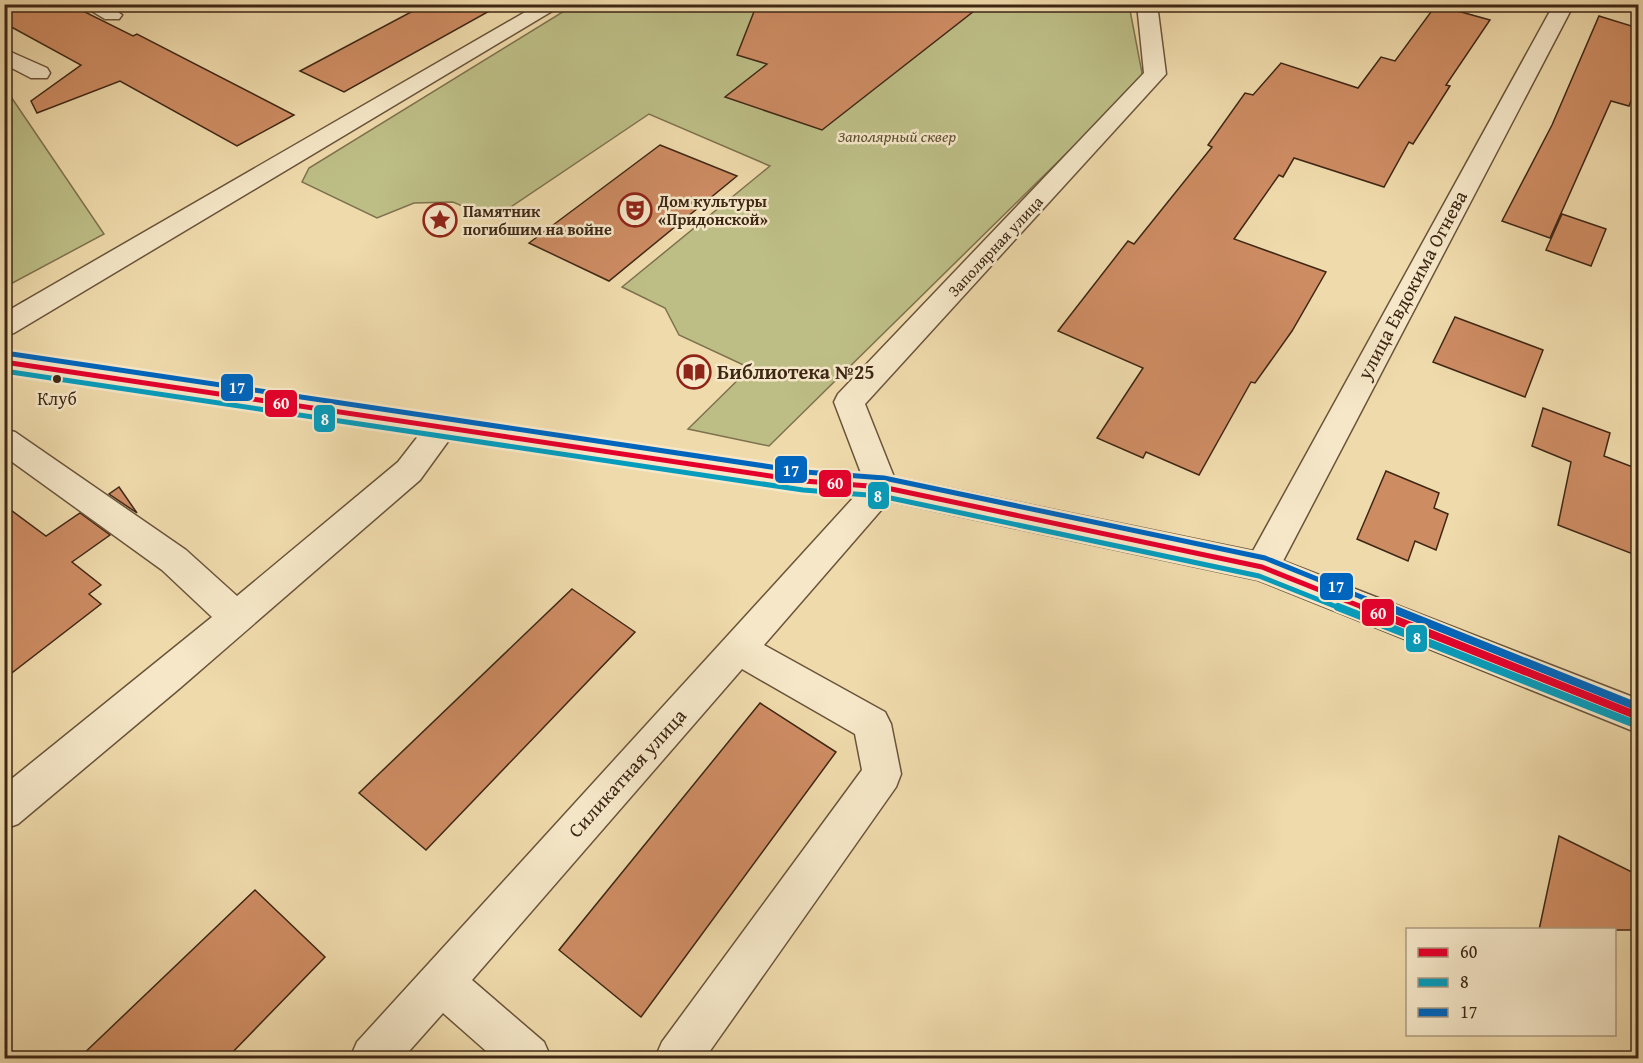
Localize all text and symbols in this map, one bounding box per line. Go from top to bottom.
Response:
park label: Заполярный сквер [838,124,956,148]
street label: улица Евдокима Огнева [1349,184,1474,386]
place label: Дом культуры «Придонской» [657,189,768,231]
street label: Заполярная улица [942,190,1048,302]
theatre icon: Дом культуры «Придонской» [617,192,653,228]
place label: Памятник погибшим на войне [463,199,612,241]
place icon: Памятник погибшим на войне [422,202,458,238]
library icon: Библиотека №25 [676,354,712,390]
place label: Библиотека №25 [717,357,875,386]
marker: Клуб [51,373,63,385]
line badge: 17 [220,373,254,402]
text: 17 [229,375,245,399]
place label: Клуб [37,385,77,412]
line badge: 60 [264,389,298,418]
text: 60 [273,391,289,415]
line badge: 8 [313,404,336,433]
text: 8 [321,407,329,431]
line badge: 17 [774,455,808,484]
text: 17 [783,458,799,482]
line badge: 60 [818,469,852,498]
text: 60 [827,471,843,495]
line badge: 8 [867,481,890,510]
text: 8 [874,484,882,508]
line badge: 17 [1319,572,1354,601]
text: 17 [1328,574,1344,598]
line badge: 60 [1361,598,1395,627]
text: 60 [1370,601,1386,625]
line badge: 8 [1405,624,1428,653]
text: 8 [1413,626,1421,650]
street label: Силикатная улица [561,701,693,844]
legend [1406,928,1616,1036]
text: 60 [1460,938,1478,965]
text: 8 [1460,968,1469,995]
text: 17 [1460,998,1477,1025]

